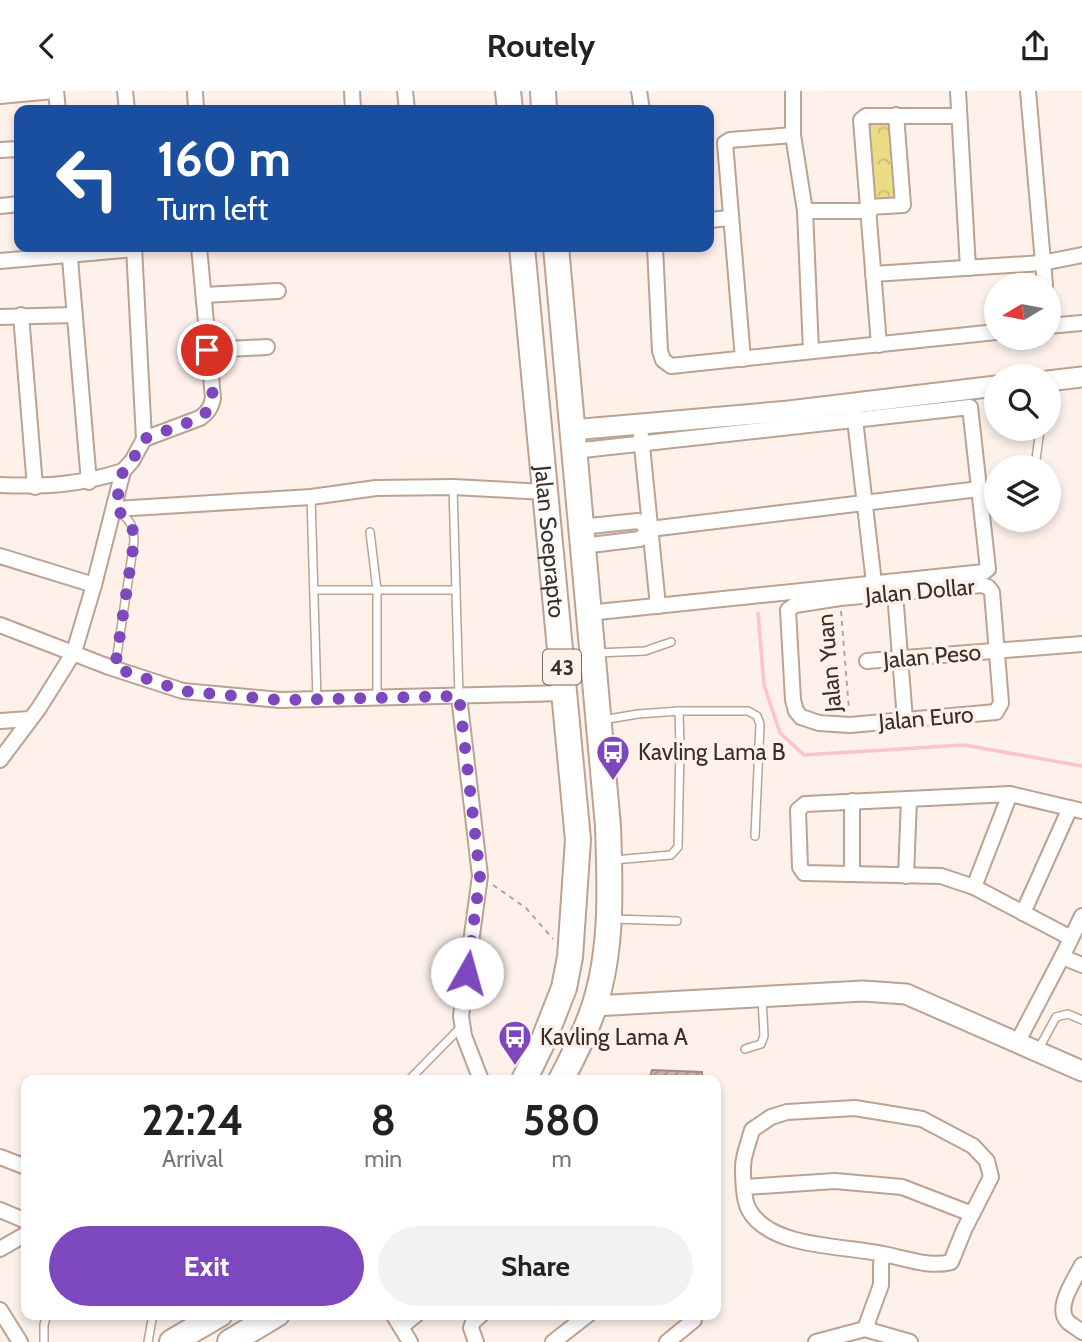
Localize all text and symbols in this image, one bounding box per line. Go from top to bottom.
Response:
text: Routely [487,26,595,65]
icon: back [28,27,66,65]
icon: share [1016,27,1054,65]
text: 160 m [157,129,291,188]
icon: left [42,133,133,224]
text: Turn left [157,189,268,228]
north arrow [984,273,1060,350]
map controls [984,273,1061,532]
pin [177,320,237,380]
icon: arrive [188,331,226,369]
button: search [984,364,1061,441]
button: layers [984,455,1061,532]
street label: Jalan Soeprapto [529,463,571,619]
street label: Jalan Dollar [863,572,977,610]
street label: Jalan Yuan [811,613,847,714]
street label: Jalan Peso [881,638,982,674]
road number: 43 [543,649,581,685]
street label: Jalan Euro [876,700,975,736]
bus stop icon: Kavling Lama B [594,733,632,782]
place label: Kavling Lama B [638,738,786,766]
position arrow [430,936,504,1010]
bus stop icon: Kavling Lama A [496,1018,534,1067]
place label: Kavling Lama A [540,1023,688,1051]
text: 22:24 [142,1094,244,1146]
text: 8 [371,1094,396,1146]
text: 580 [523,1094,600,1146]
text: Arrival [162,1145,223,1173]
text: min [364,1145,402,1173]
text: m [552,1145,572,1173]
button: Exit [49,1226,364,1306]
button: Share [378,1226,693,1306]

